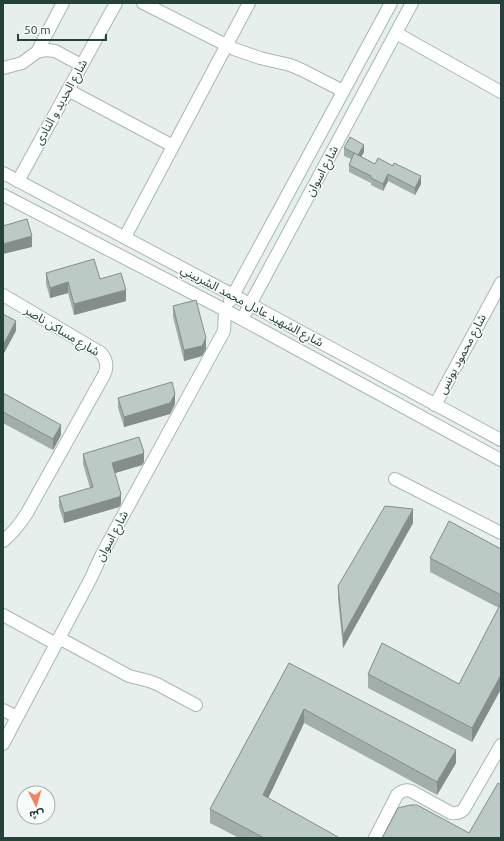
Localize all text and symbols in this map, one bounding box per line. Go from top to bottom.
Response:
scale bar [18,16,106,42]
text: 50 m [24,23,51,36]
street label: شارع الحديد و النادى [32,57,92,148]
street label: شارع اسوان [303,143,343,200]
street label: شارع الشهيد عادل محمد الشربيني [177,262,326,352]
street label: شارع مساكن ناصر [20,303,102,361]
street label: شارع محمود يونس [435,311,491,397]
street label: شارع اسوان [93,508,133,565]
north arrow [16,785,56,825]
text: ش [29,807,45,822]

